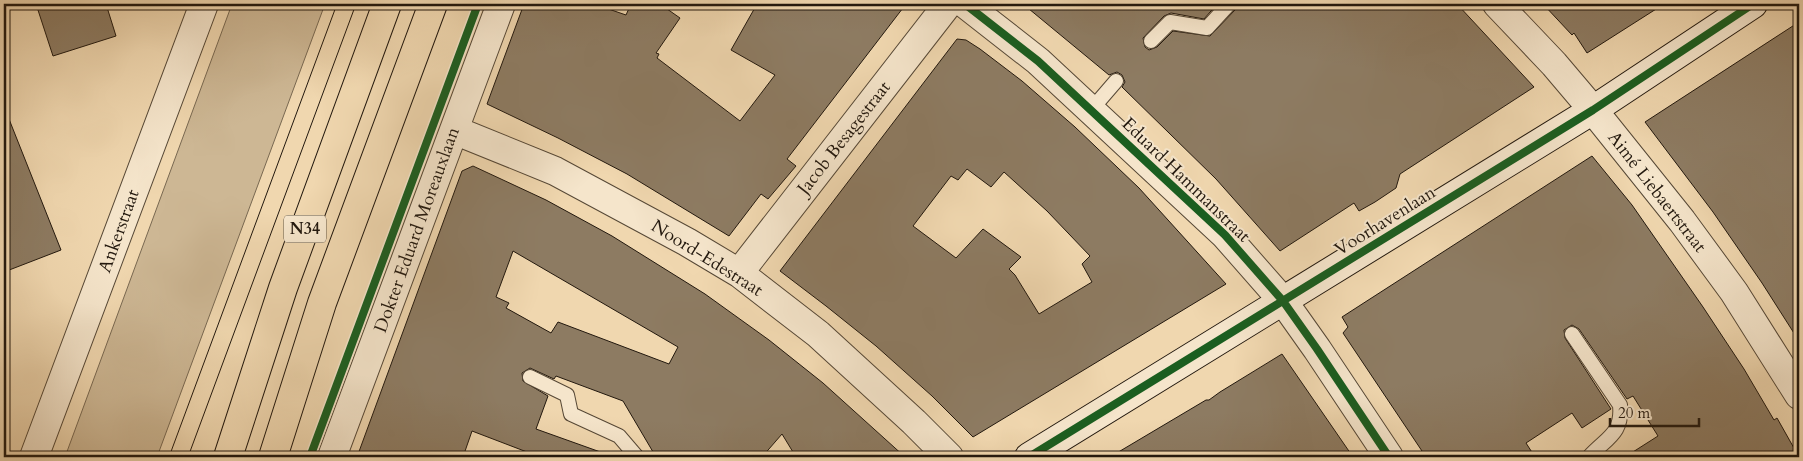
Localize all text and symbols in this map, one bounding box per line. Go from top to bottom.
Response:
street label: Jacob Besagestraat [790,76,897,203]
street label: Eduard Hammanstraat [1116,112,1256,248]
street label: Dokter Eduard Moreauxlaan [368,123,466,336]
street label: Aimé Liebaertstraat [1602,126,1712,258]
street label: Voorhavenlaan [1330,180,1441,262]
street label: Ankerstraat [92,186,146,276]
street label: Noord-Edestraat [646,214,768,303]
road number: N34 [284,215,326,242]
scale bar [1610,396,1699,428]
text: 20 m [1618,403,1650,423]

